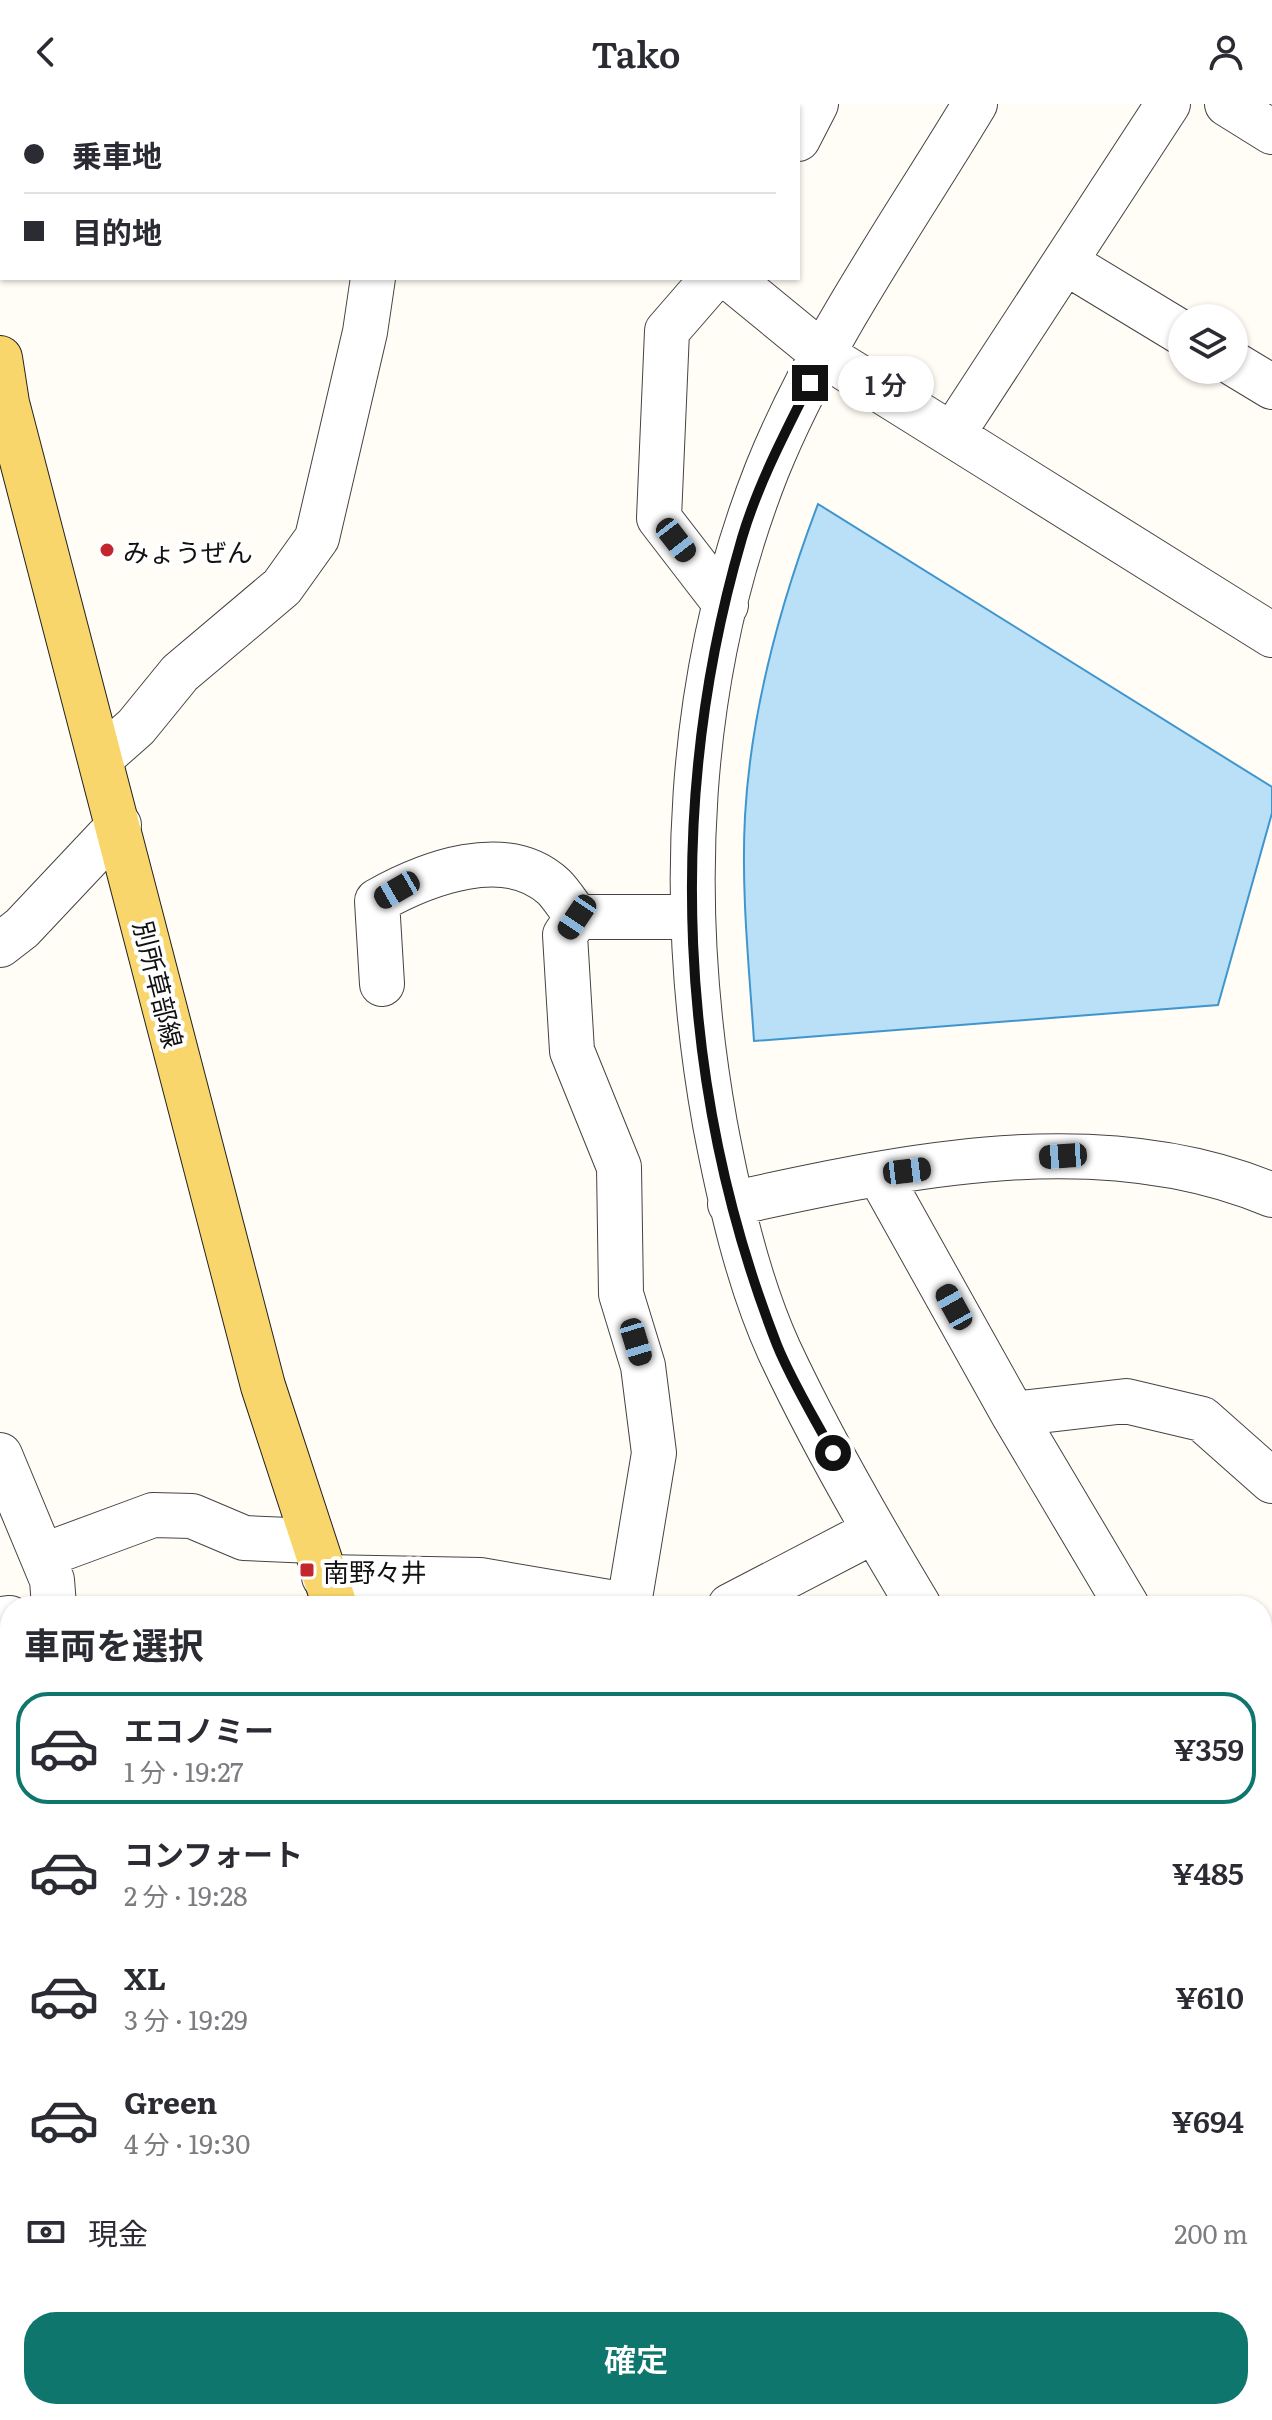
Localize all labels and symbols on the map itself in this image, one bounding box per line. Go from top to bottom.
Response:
callout: 1 分 [838,355,934,411]
route end [792,365,828,401]
car [652,514,700,566]
place label: みょうぜん [123,531,253,570]
marker: みょうぜん [98,541,116,559]
car [370,868,424,912]
car [554,890,600,944]
street label: 別所草部線 [125,916,195,1052]
car [1038,1142,1088,1170]
car [882,1156,932,1186]
car [932,1280,976,1334]
car [618,1316,654,1368]
route start [815,1435,851,1471]
place label: 南野々井 [323,1551,427,1590]
marker: 南野々井 [298,1561,316,1579]

